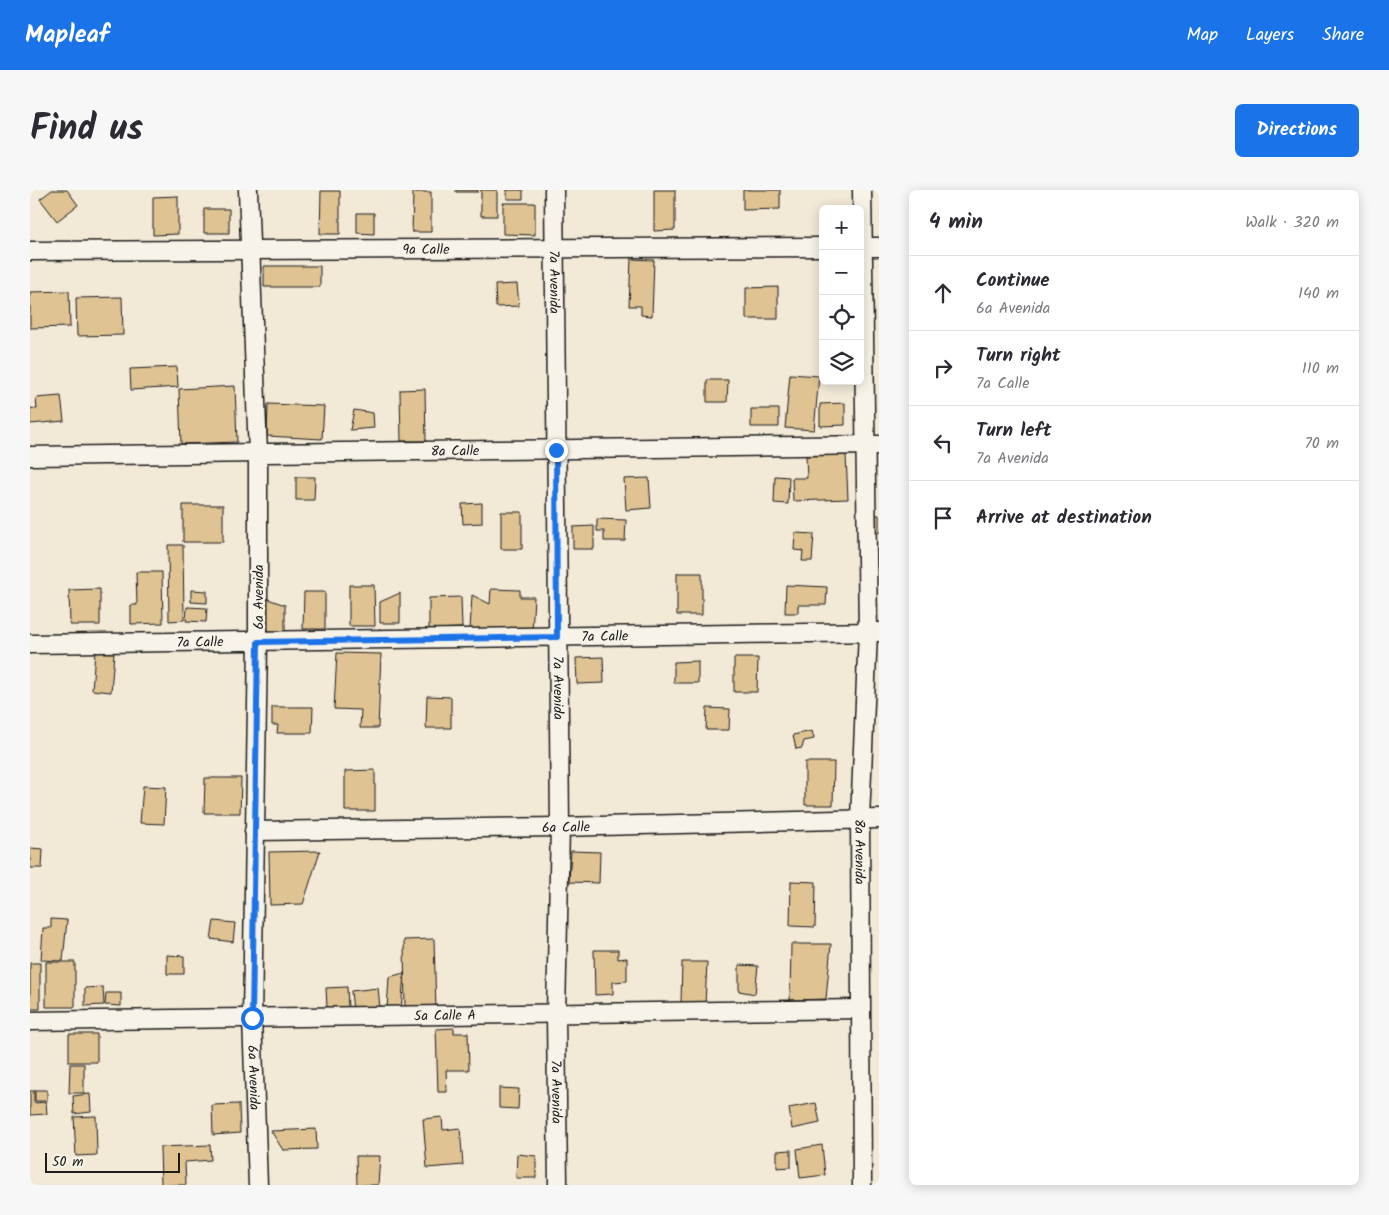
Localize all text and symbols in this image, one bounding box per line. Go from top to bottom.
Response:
text: Mapleaf [25,16,109,55]
text: Map [1187,21,1218,50]
text: Layers [1246,21,1294,50]
text: Share [1322,21,1364,50]
text: Find us [30,102,143,158]
button: Directions [1235,104,1359,157]
map controls [819,205,864,385]
button: + [819,205,864,250]
text: 4 min [929,206,983,239]
text: Walk · 320 m [1245,210,1339,235]
street label: 9a Calle [402,239,450,261]
street label: 7a Avenida [543,250,565,314]
button: − [819,250,864,295]
text: Continue [976,266,1049,296]
icon: ahead [929,279,957,307]
text: 140 m [1298,281,1339,306]
button: locate [819,295,864,340]
text: 6a Avenida [976,296,1050,321]
button: layers [819,340,864,385]
text: Turn right [976,341,1061,371]
icon: right [929,354,957,382]
text: 110 m [1302,356,1339,381]
text: 7a Calle [976,371,1029,396]
text: Turn left [976,416,1051,446]
icon: left [929,429,957,457]
text: 70 m [1304,431,1339,456]
route end [545,439,568,462]
street label: 8a Calle [430,440,480,463]
text: 7a Avenida [976,446,1049,471]
text: Arrive at destination [976,503,1152,533]
icon: arrive [929,504,957,532]
street label: 6a Avenida [248,564,270,630]
street label: 7a Calle [581,626,629,648]
street label: 7a Calle [176,631,224,654]
street label: 7a Avenida [546,656,569,720]
street label: 6a Calle [542,816,591,839]
street label: 8a Avenida [848,819,870,885]
street label: 5a Calle A [414,1005,476,1027]
route start [241,1007,264,1030]
street label: 6a Avenida [241,1045,265,1111]
street label: 7a Avenida [545,1060,567,1124]
scale bar [45,1150,180,1173]
text: 50 m [52,1151,83,1173]

